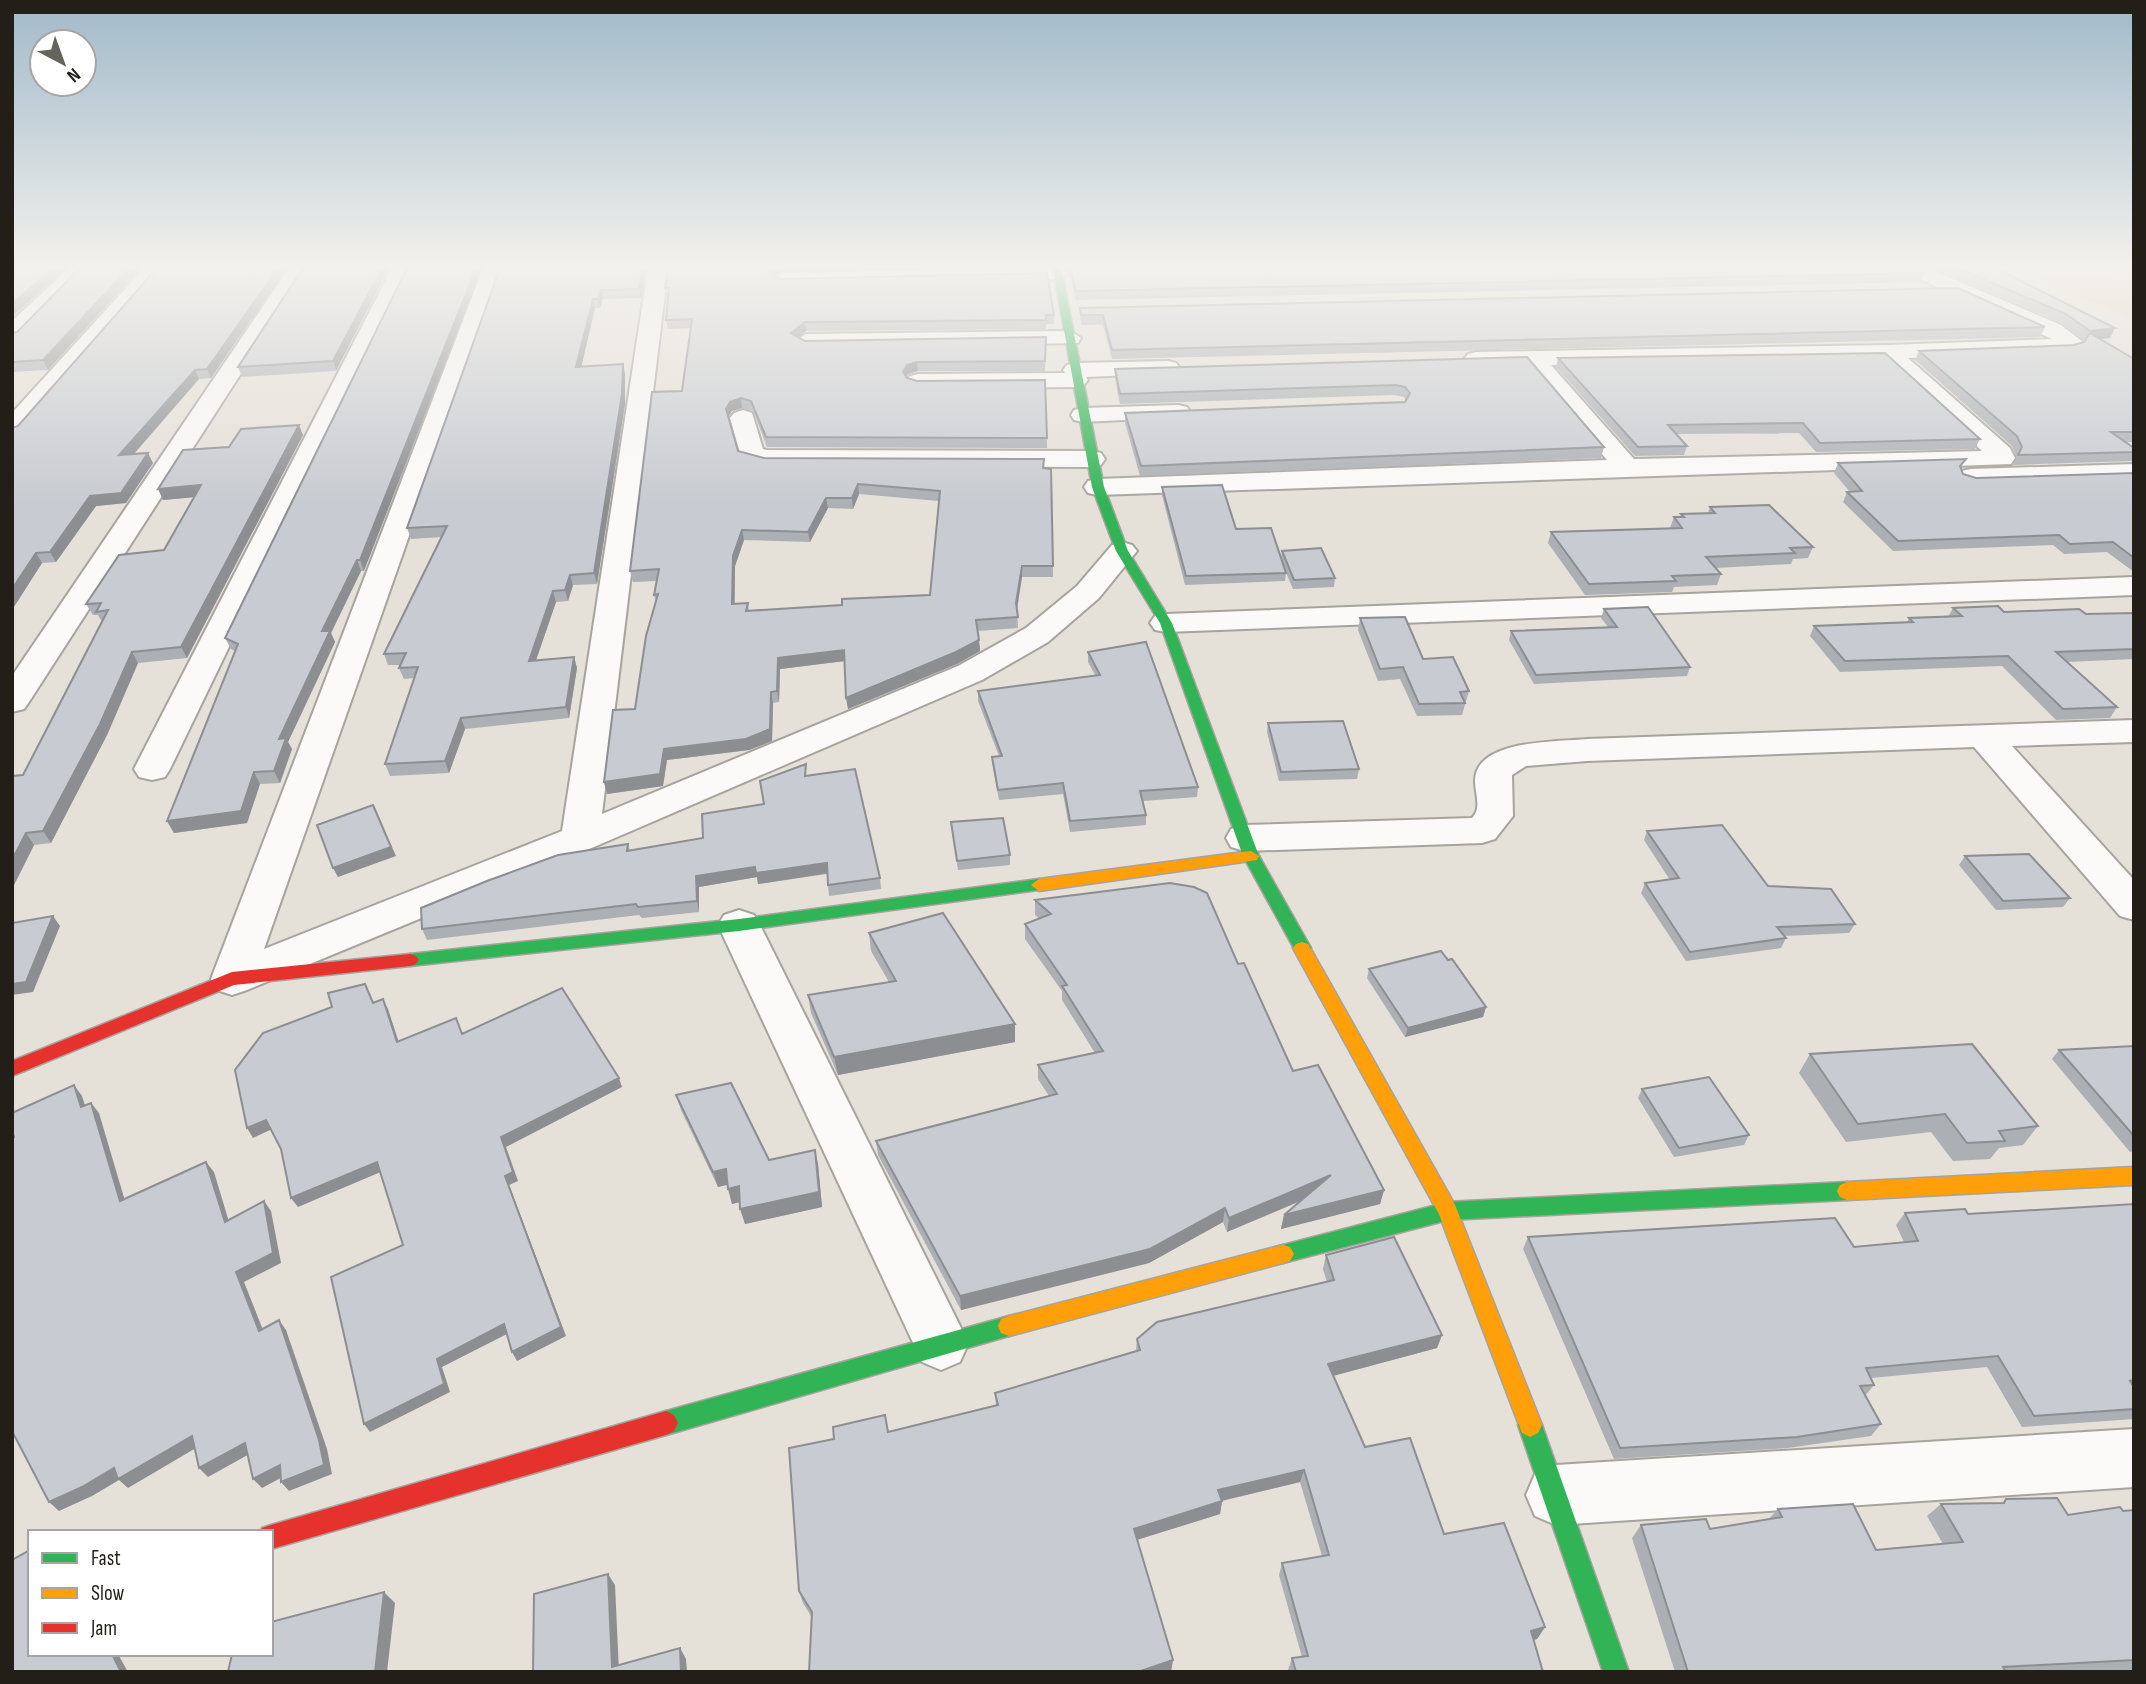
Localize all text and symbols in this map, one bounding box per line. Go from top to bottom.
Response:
north arrow [28,28,98,98]
text: N [62,63,85,87]
legend [28,1530,273,1656]
text: Fast [91,1546,121,1571]
text: Slow [91,1581,125,1606]
text: Jam [90,1616,117,1641]

